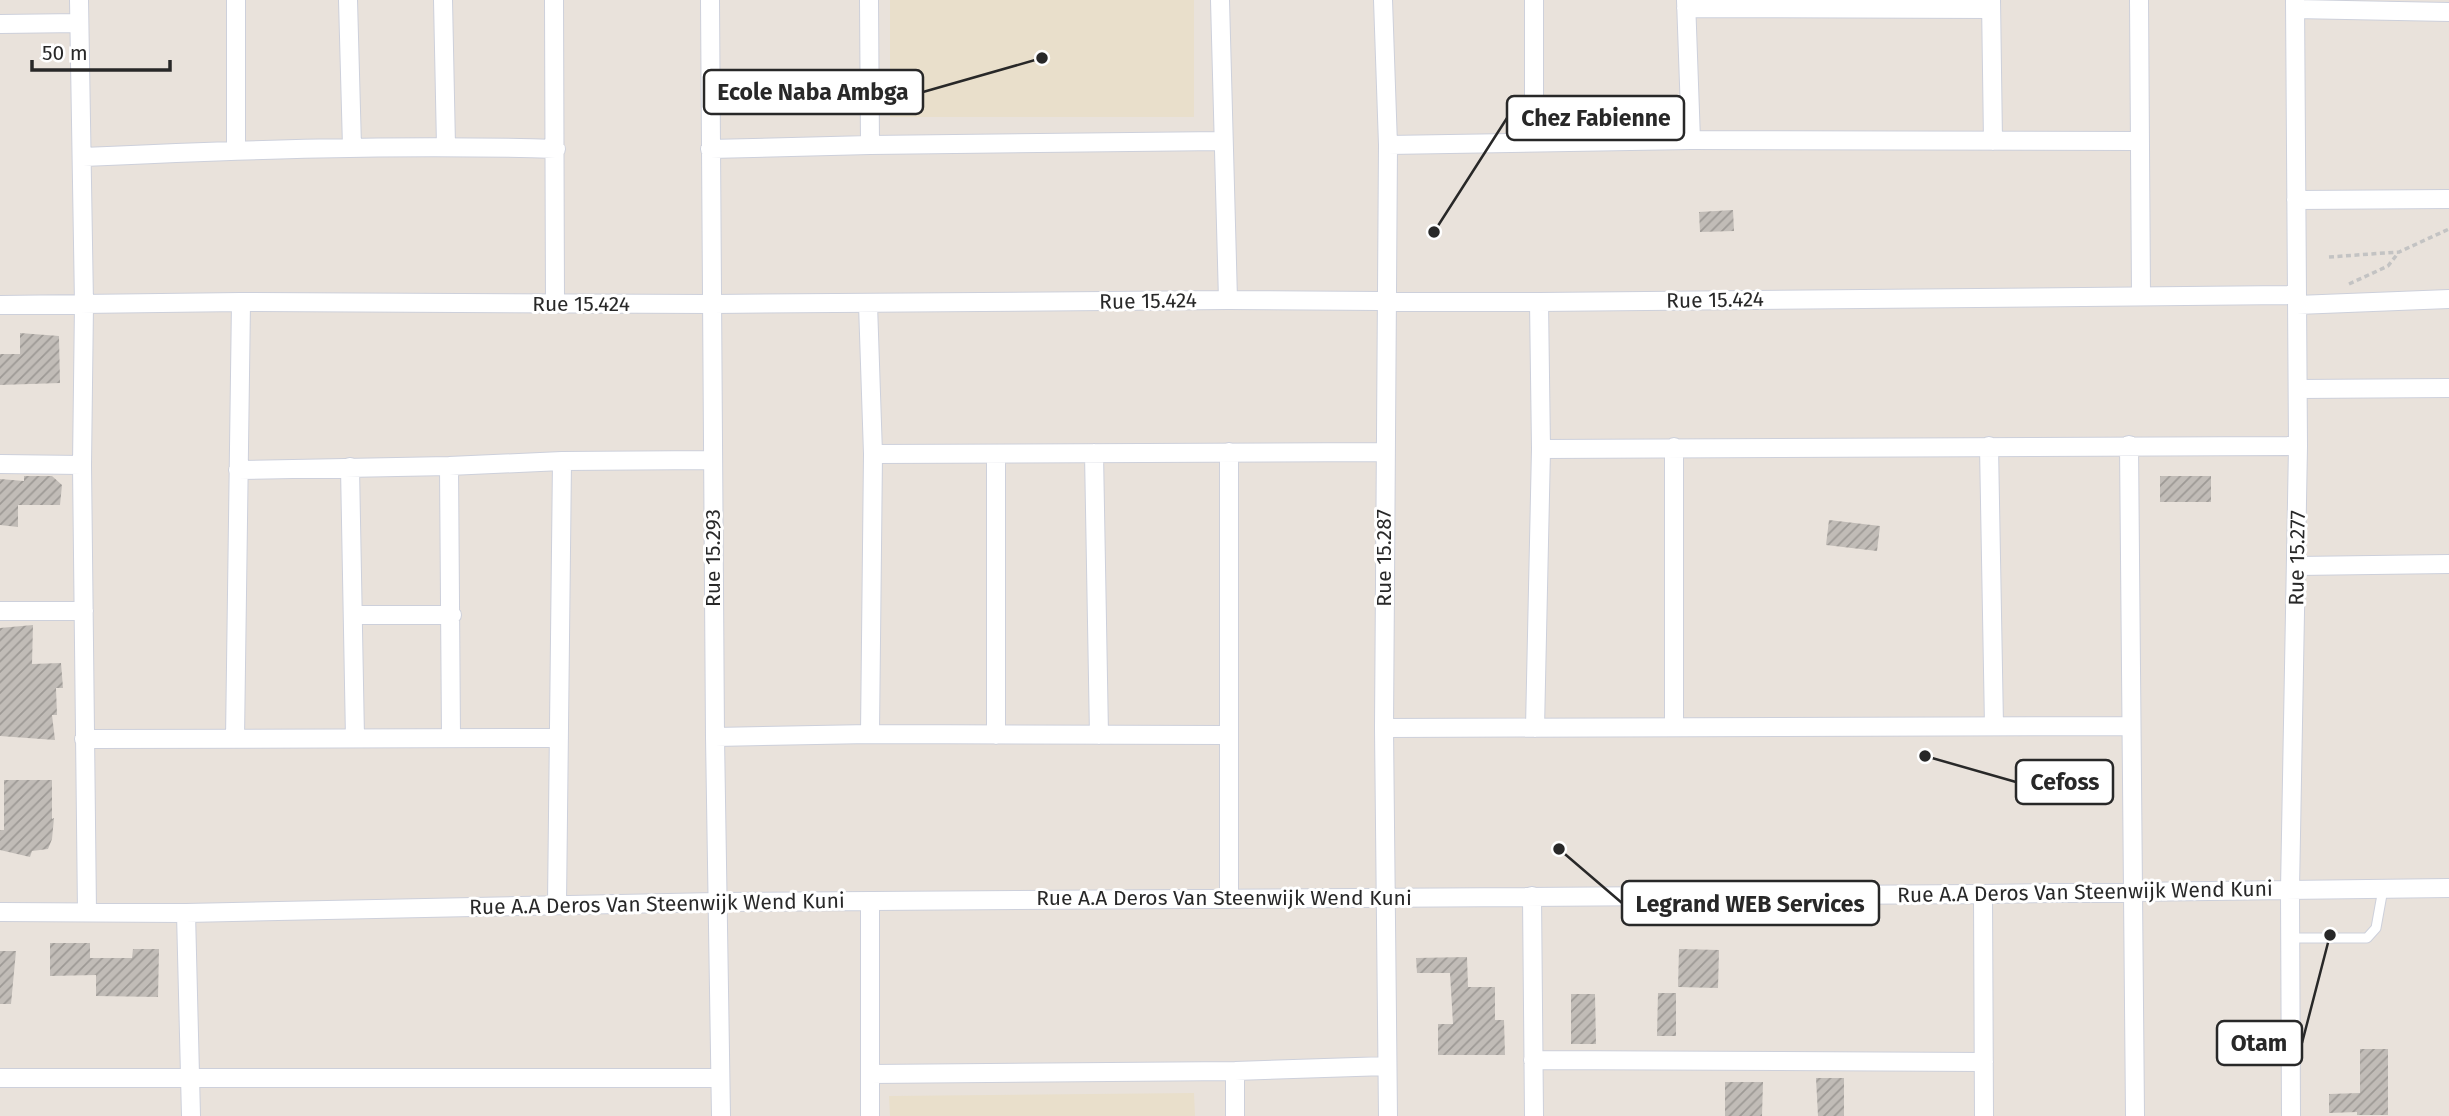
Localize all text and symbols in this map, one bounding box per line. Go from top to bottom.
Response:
scale bar [32,28,170,72]
text: 50 m [42,40,88,66]
callout: Ecole Naba Ambga [704,70,923,114]
text: Ecole Naba Ambga [717,78,909,106]
callout: Chez Fabienne [1507,96,1684,140]
text: Chez Fabienne [1521,104,1671,132]
street label: Rue 15.424 [1666,286,1764,314]
street label: Rue 15.424 [1099,287,1197,315]
street label: Rue 15.424 [532,291,630,317]
street label: Rue 15.293 [700,509,726,607]
street label: Rue 15.287 [1371,509,1397,607]
street label: Rue 15.277 [2283,510,2311,606]
callout: Cefoss [2016,760,2113,804]
text: Cefoss [2031,768,2099,796]
street label: Rue A.A Deros Van Steenwijk Wend Kuni [1897,876,2273,908]
callout: Legrand WEB Services [1622,881,1879,925]
street label: Rue A.A Deros Van Steenwijk Wend Kuni [1036,885,1412,911]
street label: Rue A.A Deros Van Steenwijk Wend Kuni [469,888,845,920]
text: Legrand WEB Services [1635,890,1865,918]
callout: Otam [2217,1021,2302,1065]
text: Otam [2231,1029,2287,1057]

